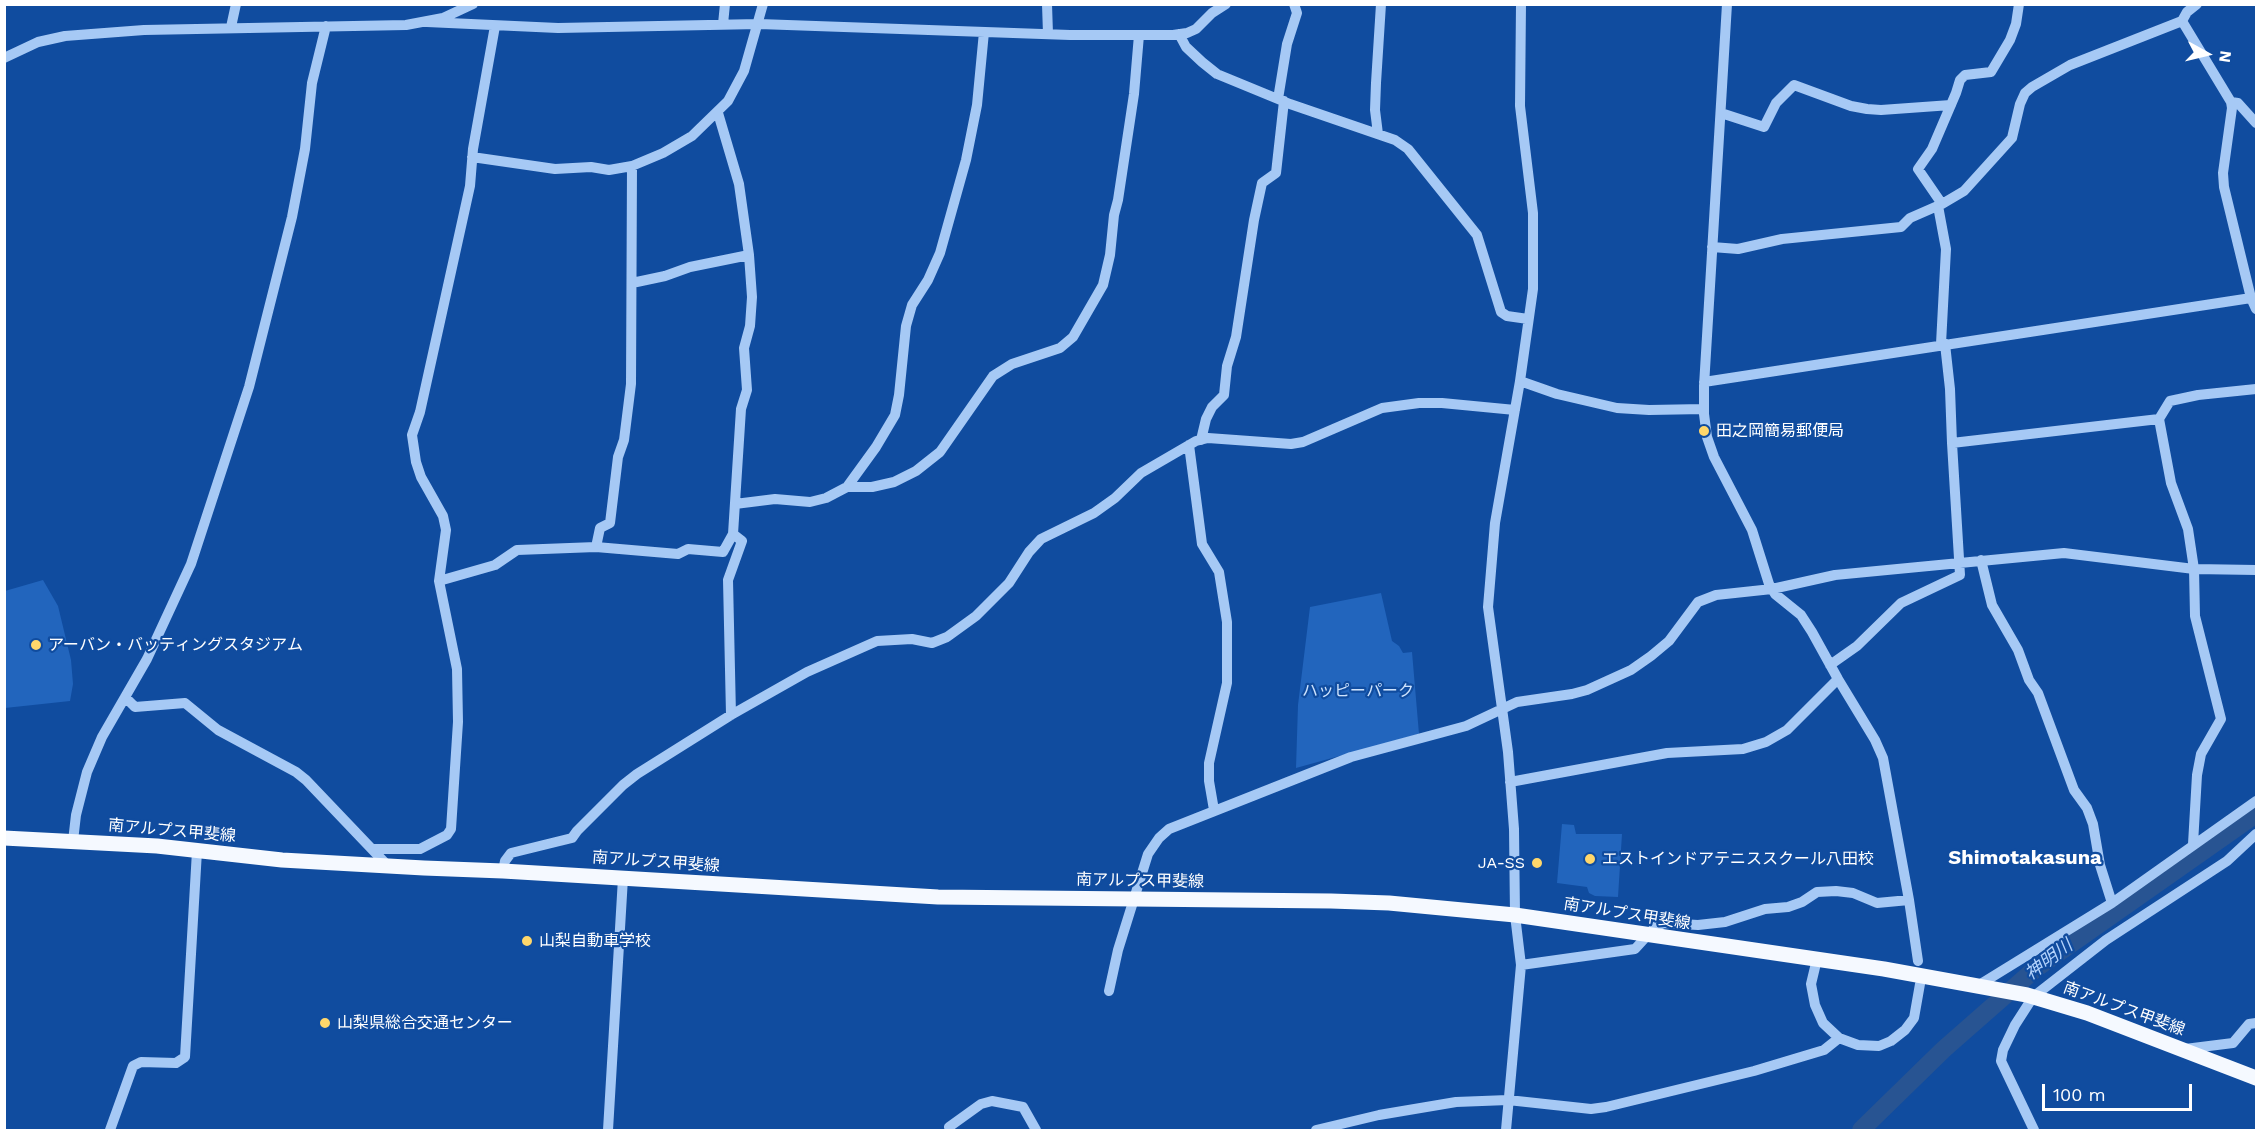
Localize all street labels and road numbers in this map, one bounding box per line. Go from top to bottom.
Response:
street label: 南アルプス甲斐線 [107,816,237,846]
street label: 南アルプス甲斐線 [591,848,721,876]
street label: 南アルプス甲斐線 [1076,870,1204,892]
street label: 南アルプス甲斐線 [1562,895,1692,933]
street label: 南アルプス甲斐線 [2061,978,2187,1040]

